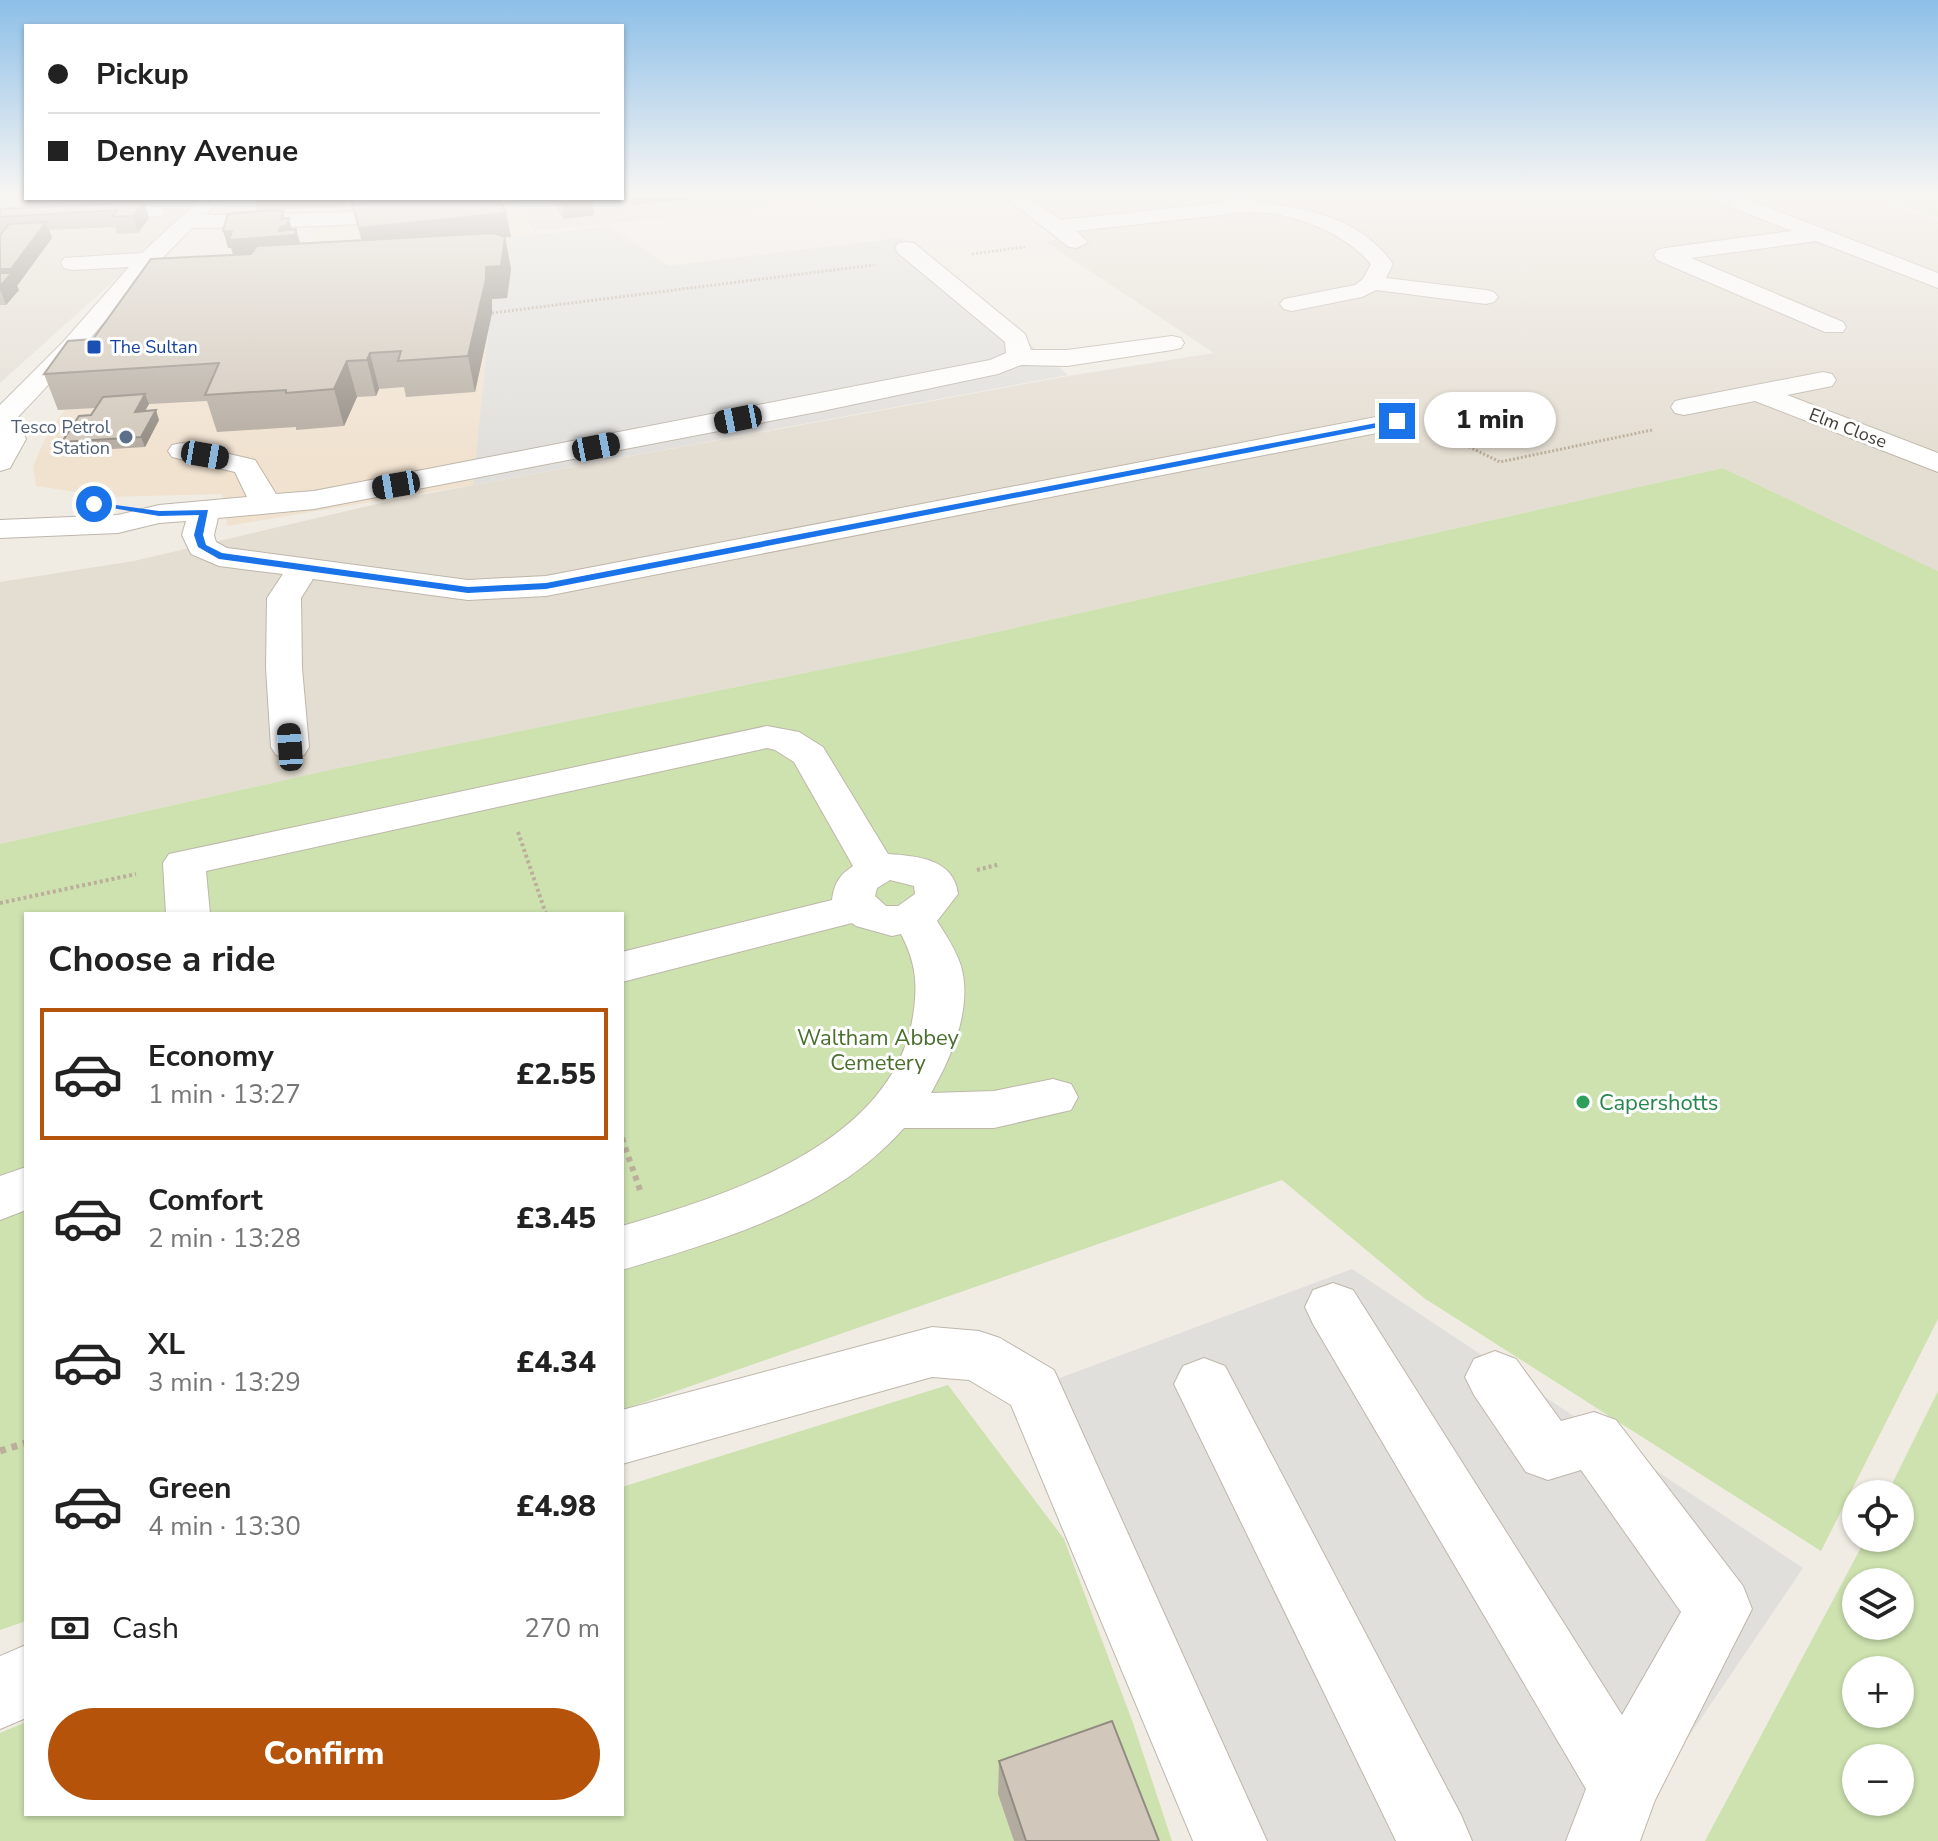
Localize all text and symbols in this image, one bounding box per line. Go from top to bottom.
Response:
text: Pickup [96,54,189,95]
text: Denny Avenue [96,131,298,172]
place label: The Sultan [110,335,198,359]
marker: The Sultan [85,338,103,356]
callout: 1 min [1425,393,1557,449]
text: 1 min [1456,402,1524,437]
street label: Elm Close [1806,402,1890,454]
car [712,403,764,435]
route end [1379,403,1415,439]
place label: Tesco Petrol Station [11,415,111,460]
marker: Tesco Petrol Station [117,428,135,446]
car [570,431,622,463]
car [179,439,231,471]
car [370,469,422,501]
route start [76,486,112,522]
car [276,722,304,772]
text: Choose a ride [48,935,276,984]
park label: Waltham Abbey Cemetery [797,1023,960,1078]
text: Economy [148,1036,274,1077]
icon: car [52,1038,124,1110]
text: £2.55 [516,1054,596,1095]
text: 1 min · 13:27 [148,1077,301,1112]
place label: Capershotts [1599,1088,1718,1118]
marker: Capershotts [1574,1093,1592,1111]
text: Comfort [148,1180,263,1221]
icon: car [52,1182,124,1254]
text: £3.45 [516,1198,596,1239]
text: 2 min · 13:28 [148,1221,301,1256]
text: XL [148,1324,185,1365]
icon: car [52,1326,124,1398]
text: £4.34 [516,1342,596,1383]
text: 3 min · 13:29 [148,1365,301,1400]
text: Green [148,1468,232,1509]
icon: car [52,1470,124,1542]
map controls [1842,1480,1914,1816]
button: locate [1842,1480,1914,1552]
text: £4.98 [516,1486,596,1527]
text: 4 min · 13:30 [148,1509,301,1544]
button: layers [1842,1568,1914,1640]
icon: cash [48,1606,92,1650]
text: Cash [112,1608,179,1649]
text: 270 m [524,1611,600,1646]
button: + [1842,1656,1914,1728]
button: Confirm [48,1708,600,1800]
button: − [1842,1744,1914,1816]

